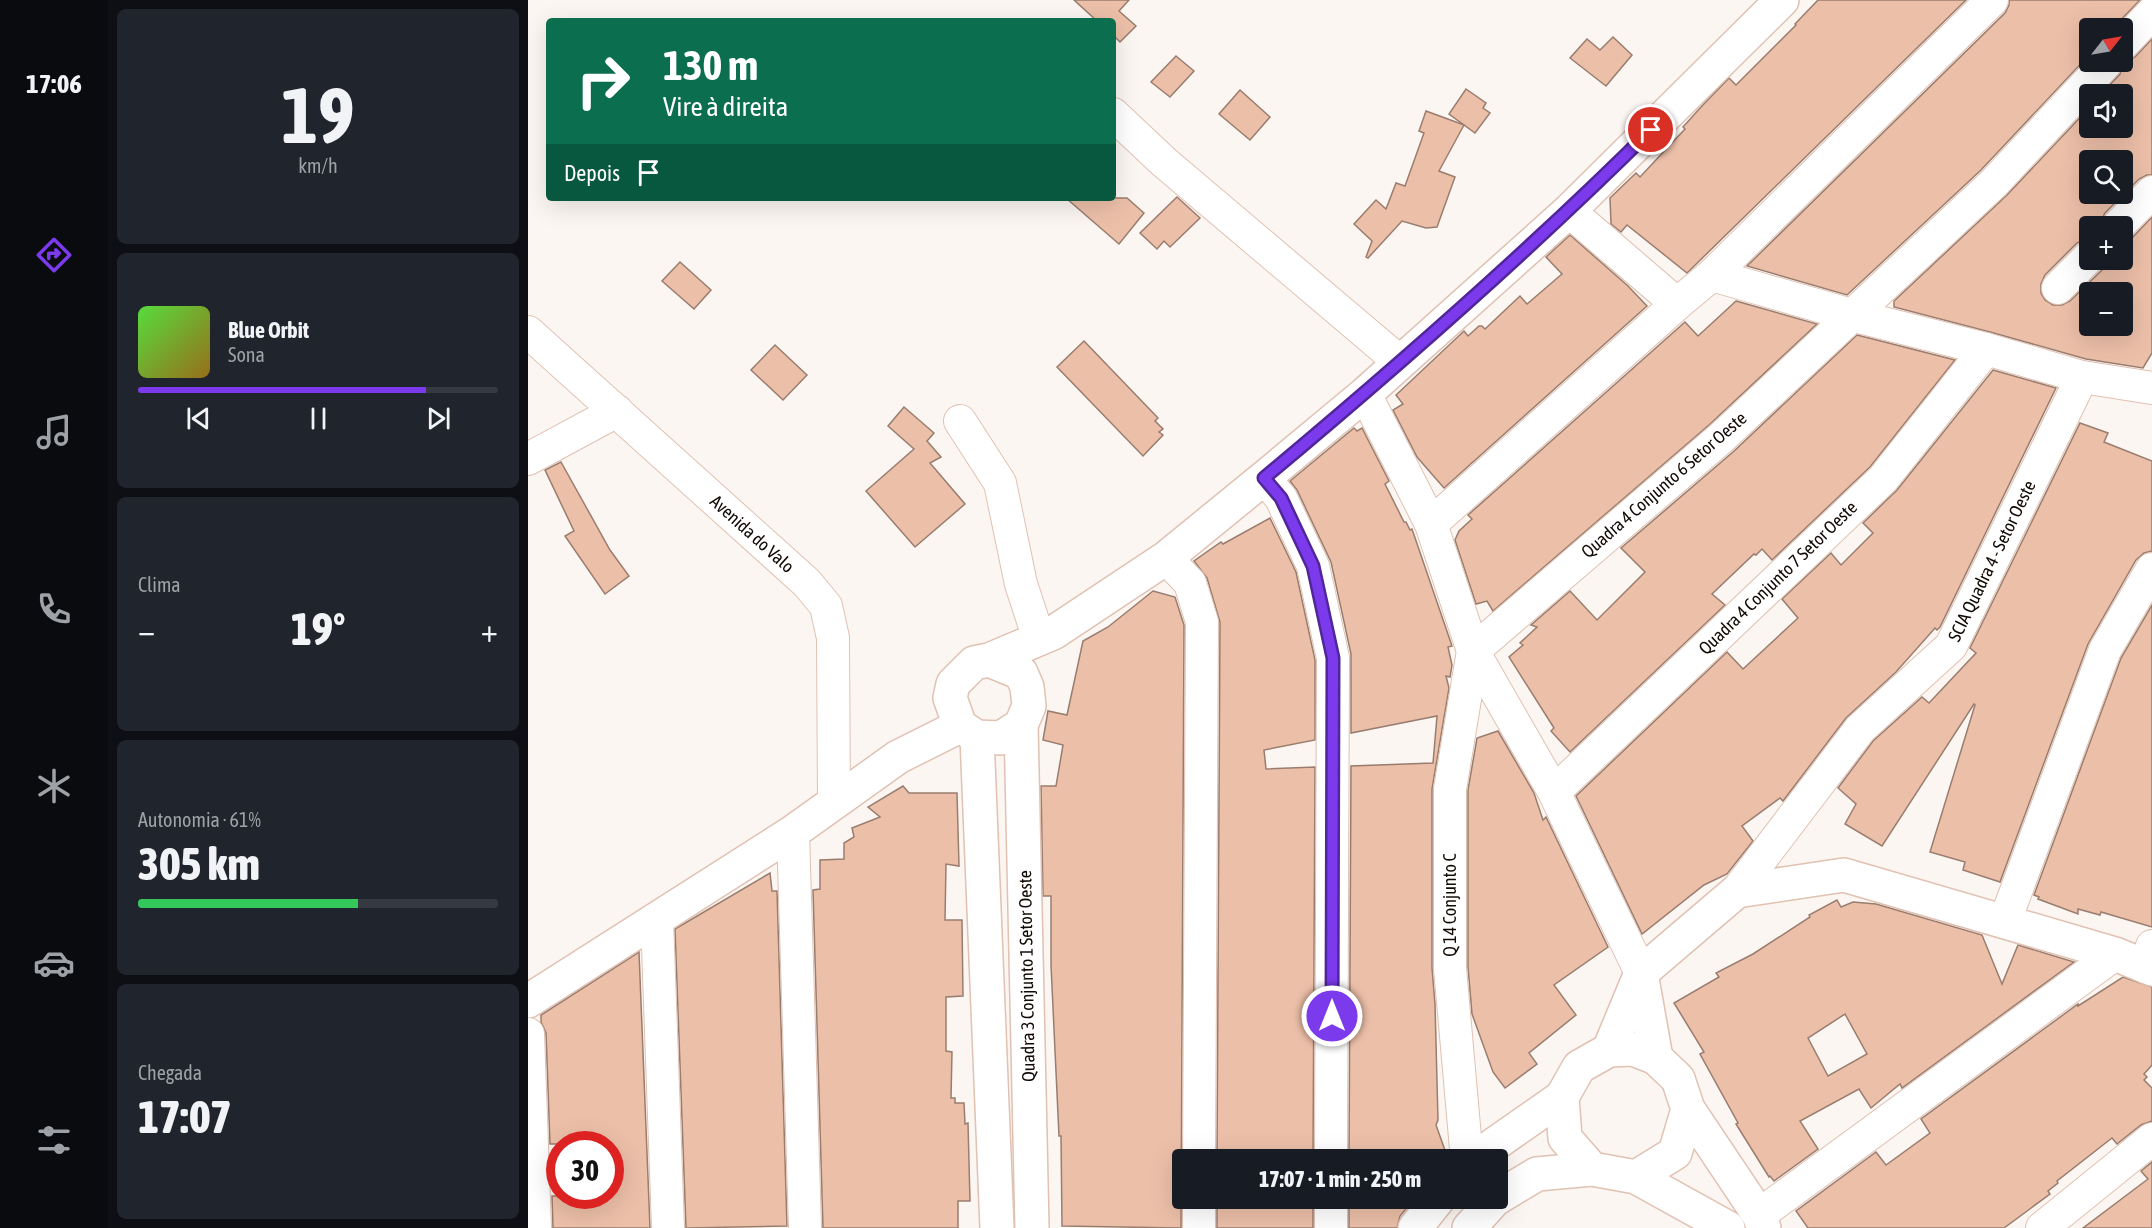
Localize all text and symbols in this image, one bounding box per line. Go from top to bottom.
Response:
north arrow [2079,18,2133,72]
map controls [2079,18,2133,336]
text: 130 m [663,41,758,89]
icon: right [564,42,642,120]
text: 17:06 [26,68,82,99]
text: 19 [281,70,355,160]
button: sound [2079,84,2133,138]
text: Vire à direita [663,91,788,122]
pin [1625,104,1676,155]
icon: arrive [1634,113,1667,146]
button: search [2079,150,2133,204]
text: km/h [298,154,338,177]
icon: arrive [632,156,665,189]
text: Depois [564,160,620,186]
button: + [2079,216,2133,270]
icon: directions [33,234,75,276]
button: − [2079,282,2133,336]
text: Blue Orbit [228,317,309,343]
text: Sona [228,343,265,366]
icon: previous [182,402,215,435]
icon: pause [302,402,335,435]
icon: next [422,402,455,435]
street label: Quadra 4 Conjunto 6 Setor Oeste [1577,407,1750,562]
icon: music [33,411,75,453]
street label: SCIA Quadra 4 - Setor Oeste [1943,477,2040,645]
street label: Avenida do Valo [706,490,799,577]
street label: Quadra 4 Conjunto 7 Setor Oeste [1694,497,1861,659]
text: Clima [138,573,181,596]
icon: phone [33,588,75,630]
text: 19° [291,603,345,655]
text: − [138,611,155,649]
text: + [481,611,498,649]
icon: climate [33,765,75,807]
text: Autonomia · 61% [138,808,261,831]
text: 305 km [138,838,260,890]
street label: Q 14 Conjunto C [1439,853,1460,957]
street label: Quadra 3 Conjunto 1 Setor Oeste [1014,870,1039,1082]
icon: car [33,942,75,984]
position arrow [1300,984,1364,1048]
text: Chegada [138,1061,202,1084]
text: 17:07 [138,1091,232,1143]
icon: filters [33,1119,75,1161]
speed limit sign: 30 [546,1131,624,1209]
text: 17:07 · 1 min · 250 m [1259,1166,1421,1192]

